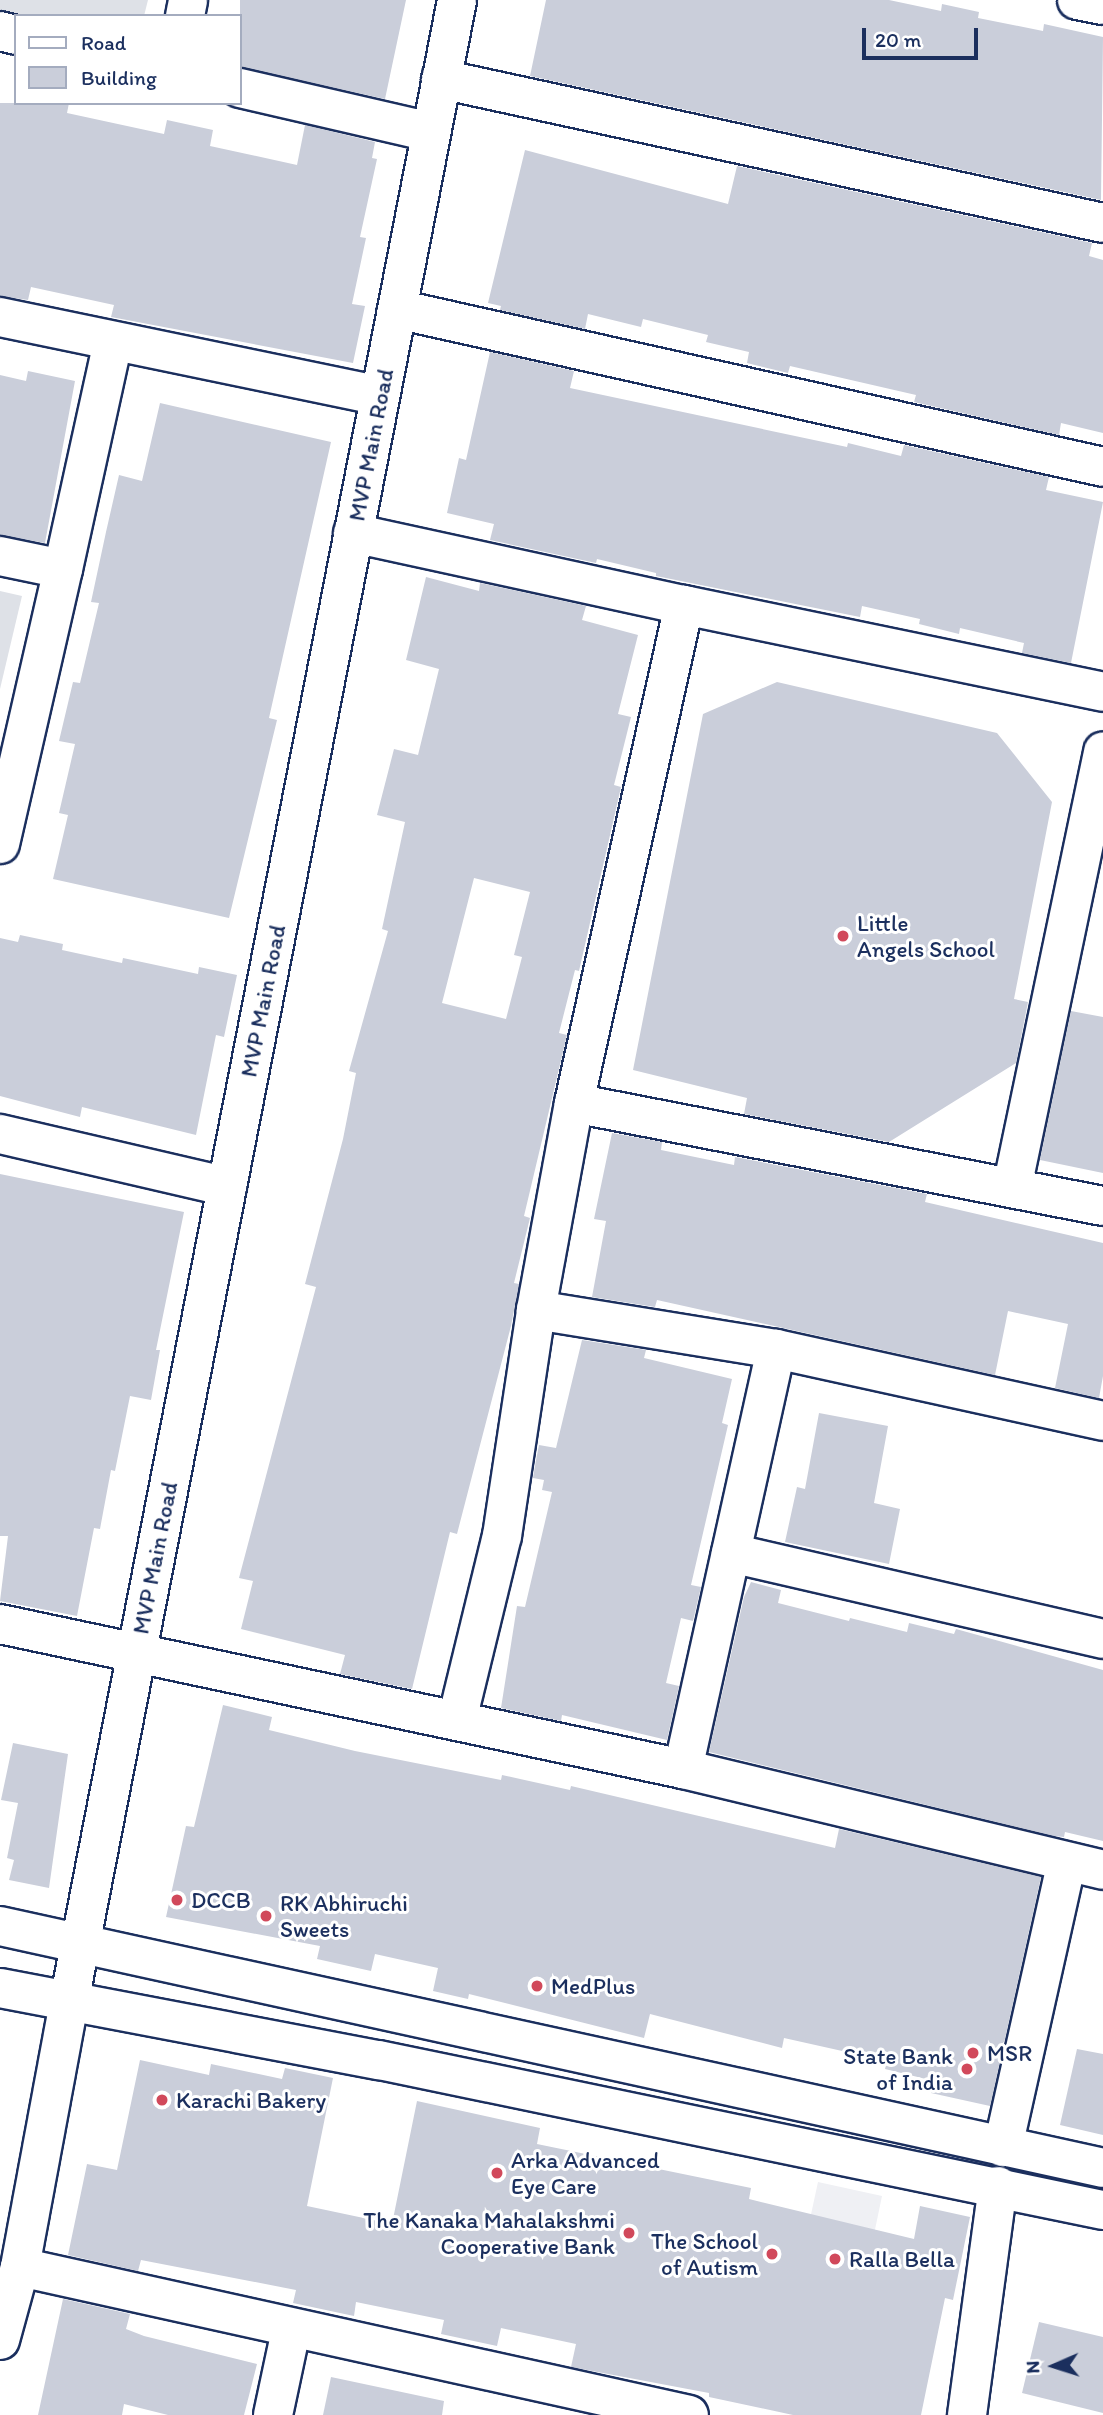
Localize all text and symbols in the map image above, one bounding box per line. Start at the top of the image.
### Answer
legend [14,14,242,105]
scale bar [865,14,981,58]
text: 20 m [875,27,921,52]
text: Road [81,30,126,55]
text: Building [81,65,157,90]
street label: MVP Main Road [343,367,399,523]
place label: Little Angels School [857,909,995,963]
street label: MVP Main Road [235,923,291,1079]
marker: Little Angels School [835,928,851,944]
street label: MVP Main Road [127,1480,183,1636]
place label: DCCB [191,1886,251,1914]
place label: RK Abhiruchi Sweets [280,1889,408,1943]
marker: DCCB [169,1892,185,1908]
marker: RK Abhiruchi Sweets [258,1908,274,1924]
place label: MedPlus [551,1972,635,2000]
marker: MedPlus [529,1978,545,1994]
place label: MSR [987,2039,1032,2067]
place label: State Bank of India [843,2042,953,2096]
marker: MSR [965,2045,981,2061]
marker: State Bank of India [959,2061,975,2077]
place label: Karachi Bakery [176,2086,326,2114]
marker: Karachi Bakery [154,2092,170,2108]
place label: Arka Advanced Eye Care [511,2146,661,2200]
marker: Arka Advanced Eye Care [489,2165,505,2181]
place label: The Kanaka Mahalakshmi Cooperative Bank [362,2206,615,2260]
marker: The Kanaka Mahalakshmi Cooperative Bank [621,2225,637,2241]
place label: The School of Autism [651,2227,758,2281]
place label: Ralla Bella [849,2245,955,2273]
marker: The School of Autism [764,2246,780,2262]
marker: Ralla Bella [827,2251,843,2267]
north arrow [1019,2331,1089,2401]
text: N [1021,2360,1044,2374]

